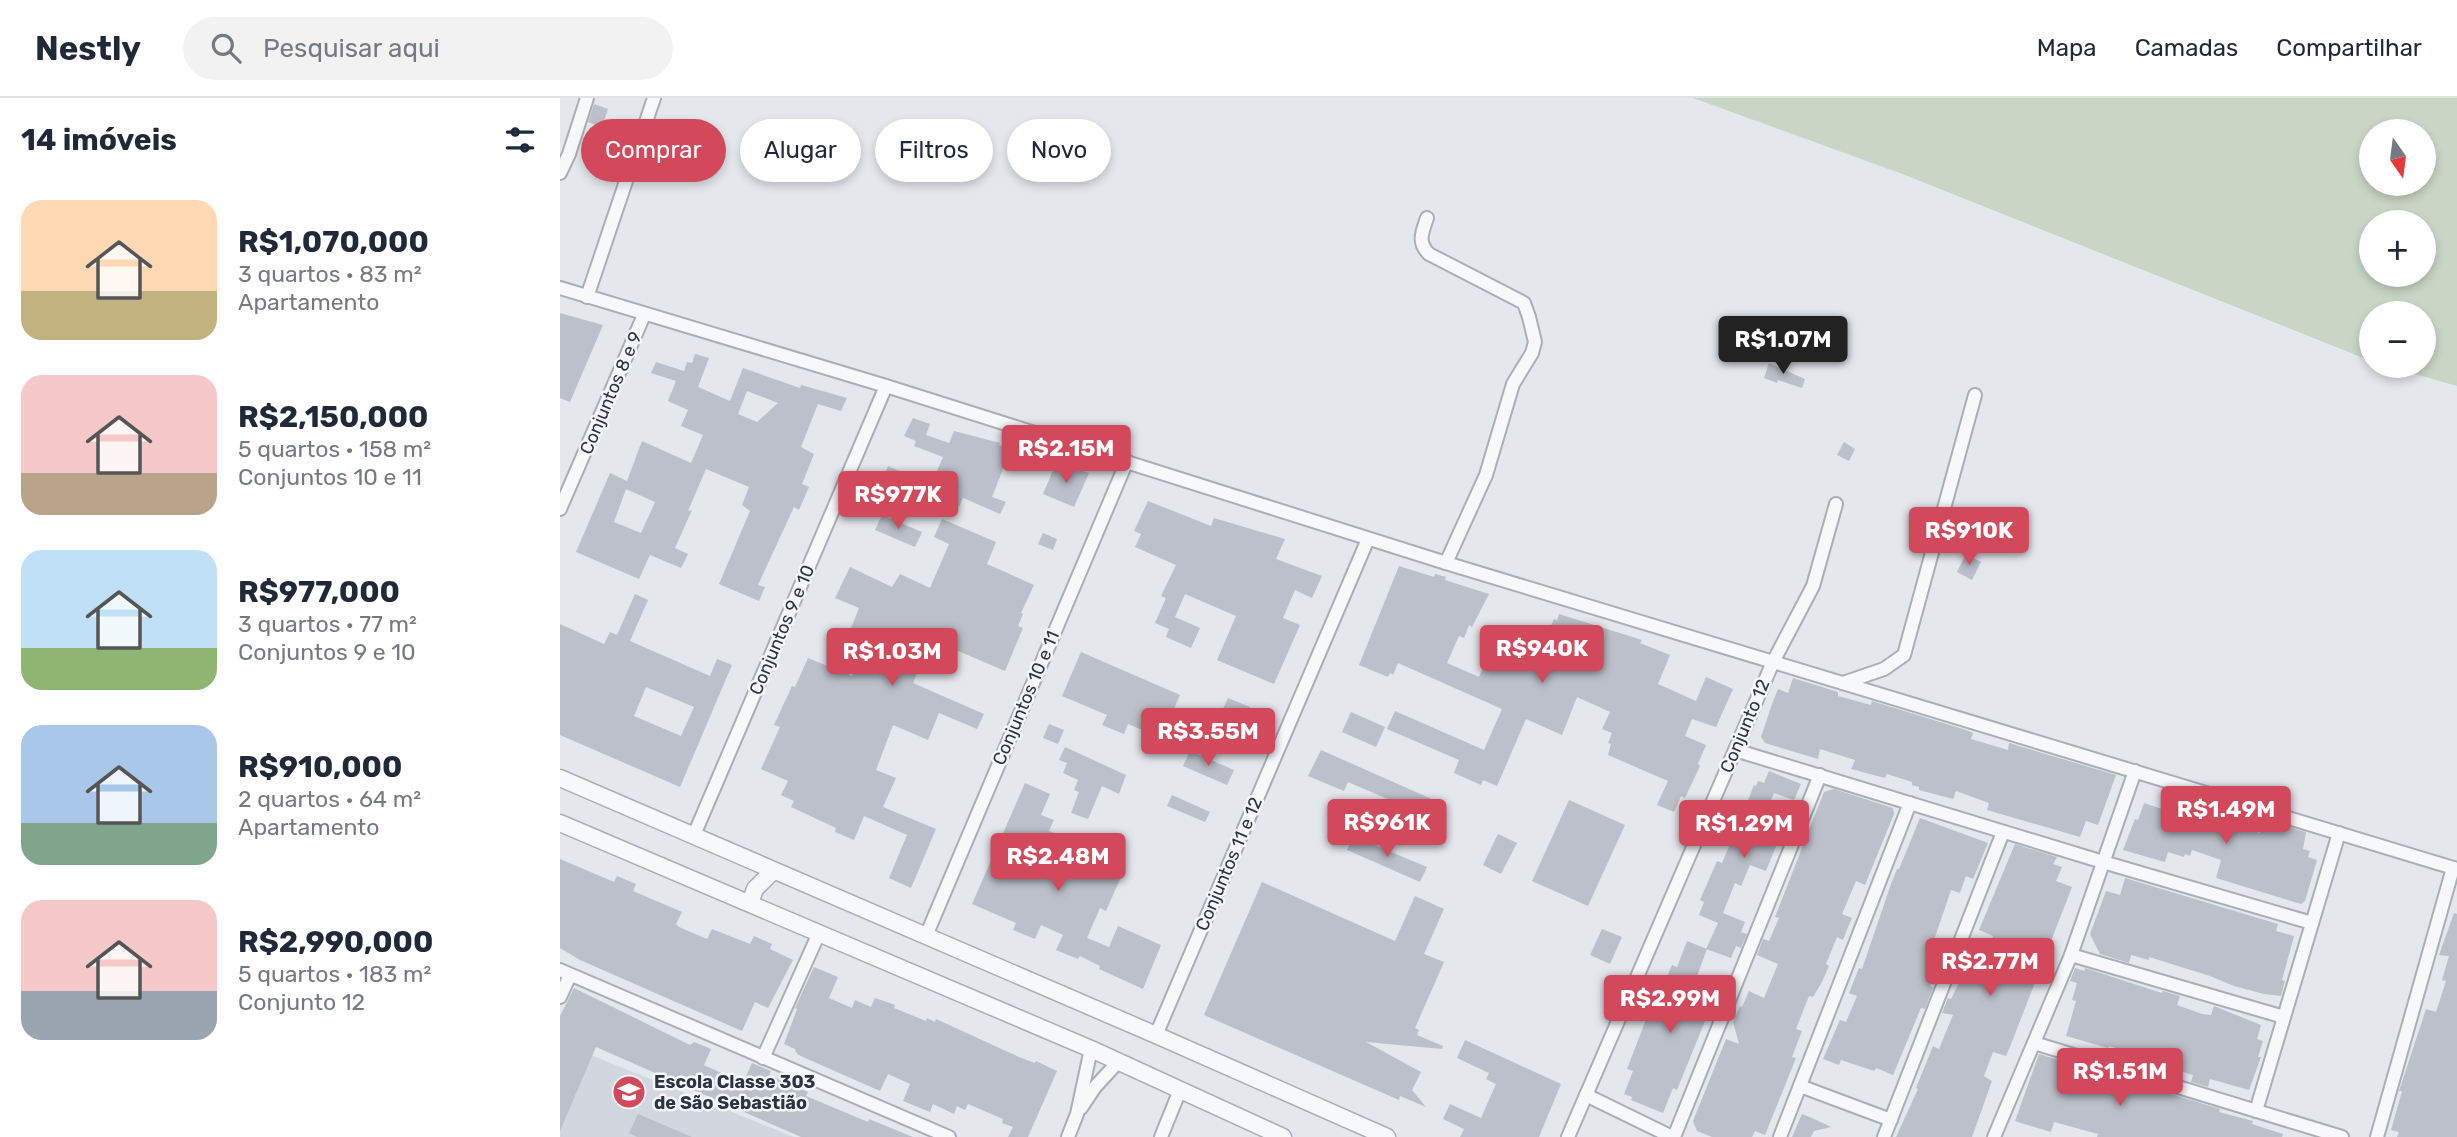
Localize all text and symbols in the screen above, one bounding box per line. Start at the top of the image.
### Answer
search box [183,17,673,80]
text: Nestly [35,29,141,68]
icon: search [207,29,245,67]
text: Pesquisar aqui [263,33,440,64]
text: Mapa [2037,34,2097,62]
text: Camadas [2135,34,2238,62]
text: Compartilhar [2276,34,2422,62]
chip: Comprar [581,119,726,182]
chip: Alugar [740,119,861,182]
chip: Filtros [875,119,993,182]
chip: Novo [1007,119,1111,182]
north arrow [2359,119,2436,196]
map controls [2359,119,2436,378]
icon: filters [501,121,539,159]
text: 14 imóveis [21,122,177,158]
button: + [2359,210,2436,287]
text: R$1,070,000 [238,224,429,260]
icon: home [77,228,161,312]
text: 3 quartos · 83 m² [238,260,422,288]
text: Apartamento [238,288,380,316]
button: − [2359,301,2436,378]
pin: R$1.07M [1718,316,1848,376]
text: R$1.07M [1735,325,1831,353]
street label: Conjuntos 8 e 9 [575,328,647,458]
text: R$2,150,000 [238,399,428,435]
icon: home [77,403,161,487]
pin: R$2.15M [1001,426,1131,485]
text: R$2.15M [1018,434,1114,462]
text: 5 quartos · 158 m² [238,435,431,463]
text: Conjuntos 10 e 11 [238,463,422,491]
pin: R$977K [841,472,955,531]
text: R$977K [854,480,942,508]
pin: R$910K [1912,508,2026,567]
text: R$910K [1925,516,2013,544]
street label: Conjuntos 9 e 10 [745,562,819,698]
text: R$977,000 [238,574,400,610]
icon: home [77,578,161,662]
text: 3 quartos · 77 m² [238,610,417,638]
pin: R$940K [1485,626,1599,685]
pin: R$1.03M [827,628,957,688]
street label: Conjuntos 10 e 11 [988,628,1064,768]
text: R$940K [1496,634,1588,662]
text: R$1.03M [843,637,941,665]
text: Conjuntos 9 e 10 [238,638,416,666]
street label: Conjunto 12 [1715,676,1775,776]
pin: R$3.55M [1143,708,1273,768]
text: R$3.55M [1157,717,1259,745]
text: R$910,000 [238,749,402,785]
icon: home [77,753,161,837]
text: 2 quartos · 64 m² [238,785,421,813]
pin: R$1.49M [2161,786,2291,846]
street label: Conjuntos 11 e 12 [1191,794,1267,934]
text: R$1.49M [2177,795,2275,823]
pin: R$961K [1330,800,1444,859]
pin: R$1.29M [1679,800,1809,860]
text: R$961K [1343,808,1431,836]
text: R$1.29M [1695,809,1793,837]
text: Apartamento [238,813,380,841]
pin: R$2.48M [993,834,1123,893]
text: R$2.48M [1007,842,1109,870]
text: R$2,990,000 [238,924,433,960]
icon: home [77,928,161,1012]
pin: R$2.77M [1925,939,2055,998]
text: R$2.77M [1941,947,2039,975]
text: 5 quartos · 183 m² [238,960,431,988]
pin: R$2.99M [1605,976,1735,1035]
text: R$2.99M [1620,984,1720,1012]
text: Conjunto 12 [238,988,365,1016]
pin: R$1.51M [2055,1048,2185,1108]
text: R$1.51M [2073,1057,2167,1085]
place label: Escola Classe 303 de São Sebastião [654,1071,816,1114]
school or university icon: Escola Classe 303 de São Sebastião [610,1073,648,1111]

